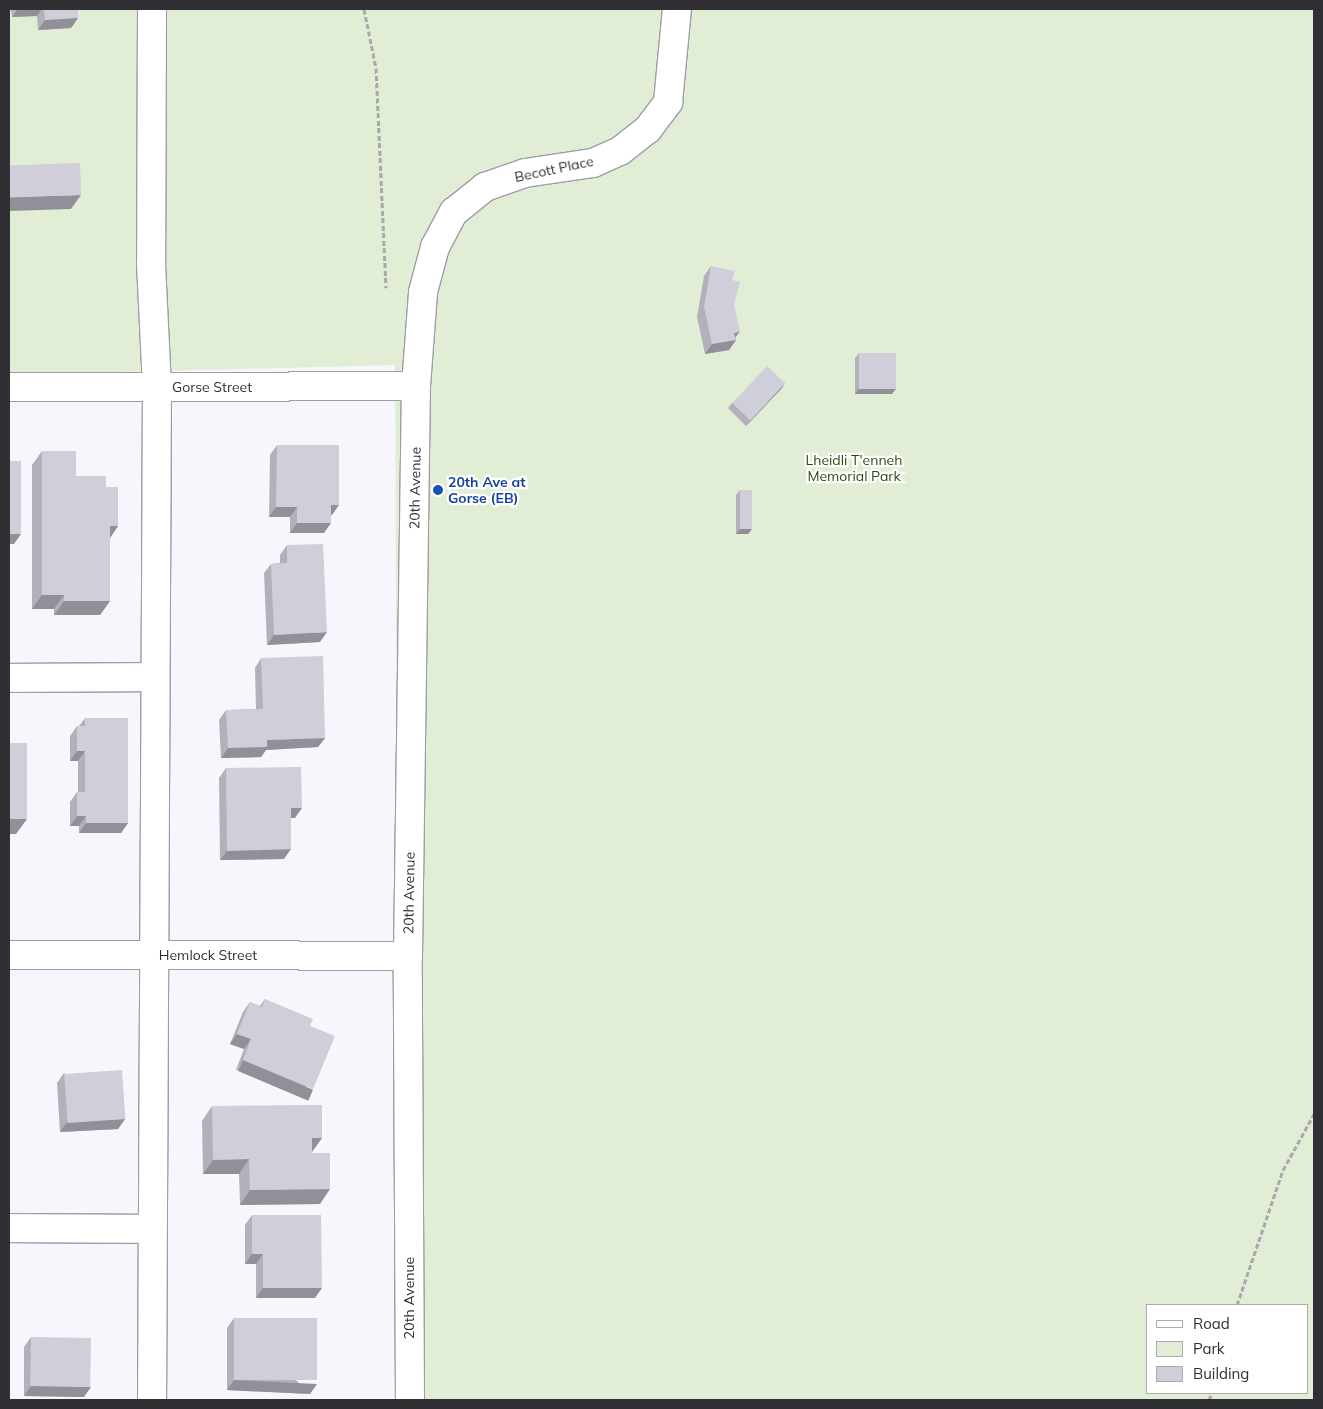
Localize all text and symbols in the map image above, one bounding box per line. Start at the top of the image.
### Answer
street label: Becott Place [513,152,595,186]
street label: Gorse Street [172,379,252,395]
street label: 20th Avenue [406,447,424,529]
park label: Lheidli T'enneh Memorial Park [806,452,902,484]
place label: 20th Ave at Gorse (EB) [448,474,525,507]
marker: 20th Ave at Gorse (EB) [432,484,444,496]
street label: 20th Avenue [400,852,418,934]
street label: Hemlock Street [159,947,257,963]
street label: 20th Avenue [401,1257,417,1339]
legend [1146,1304,1308,1394]
text: Road [1193,1314,1230,1333]
text: Park [1193,1339,1225,1358]
text: Building [1193,1364,1249,1383]

